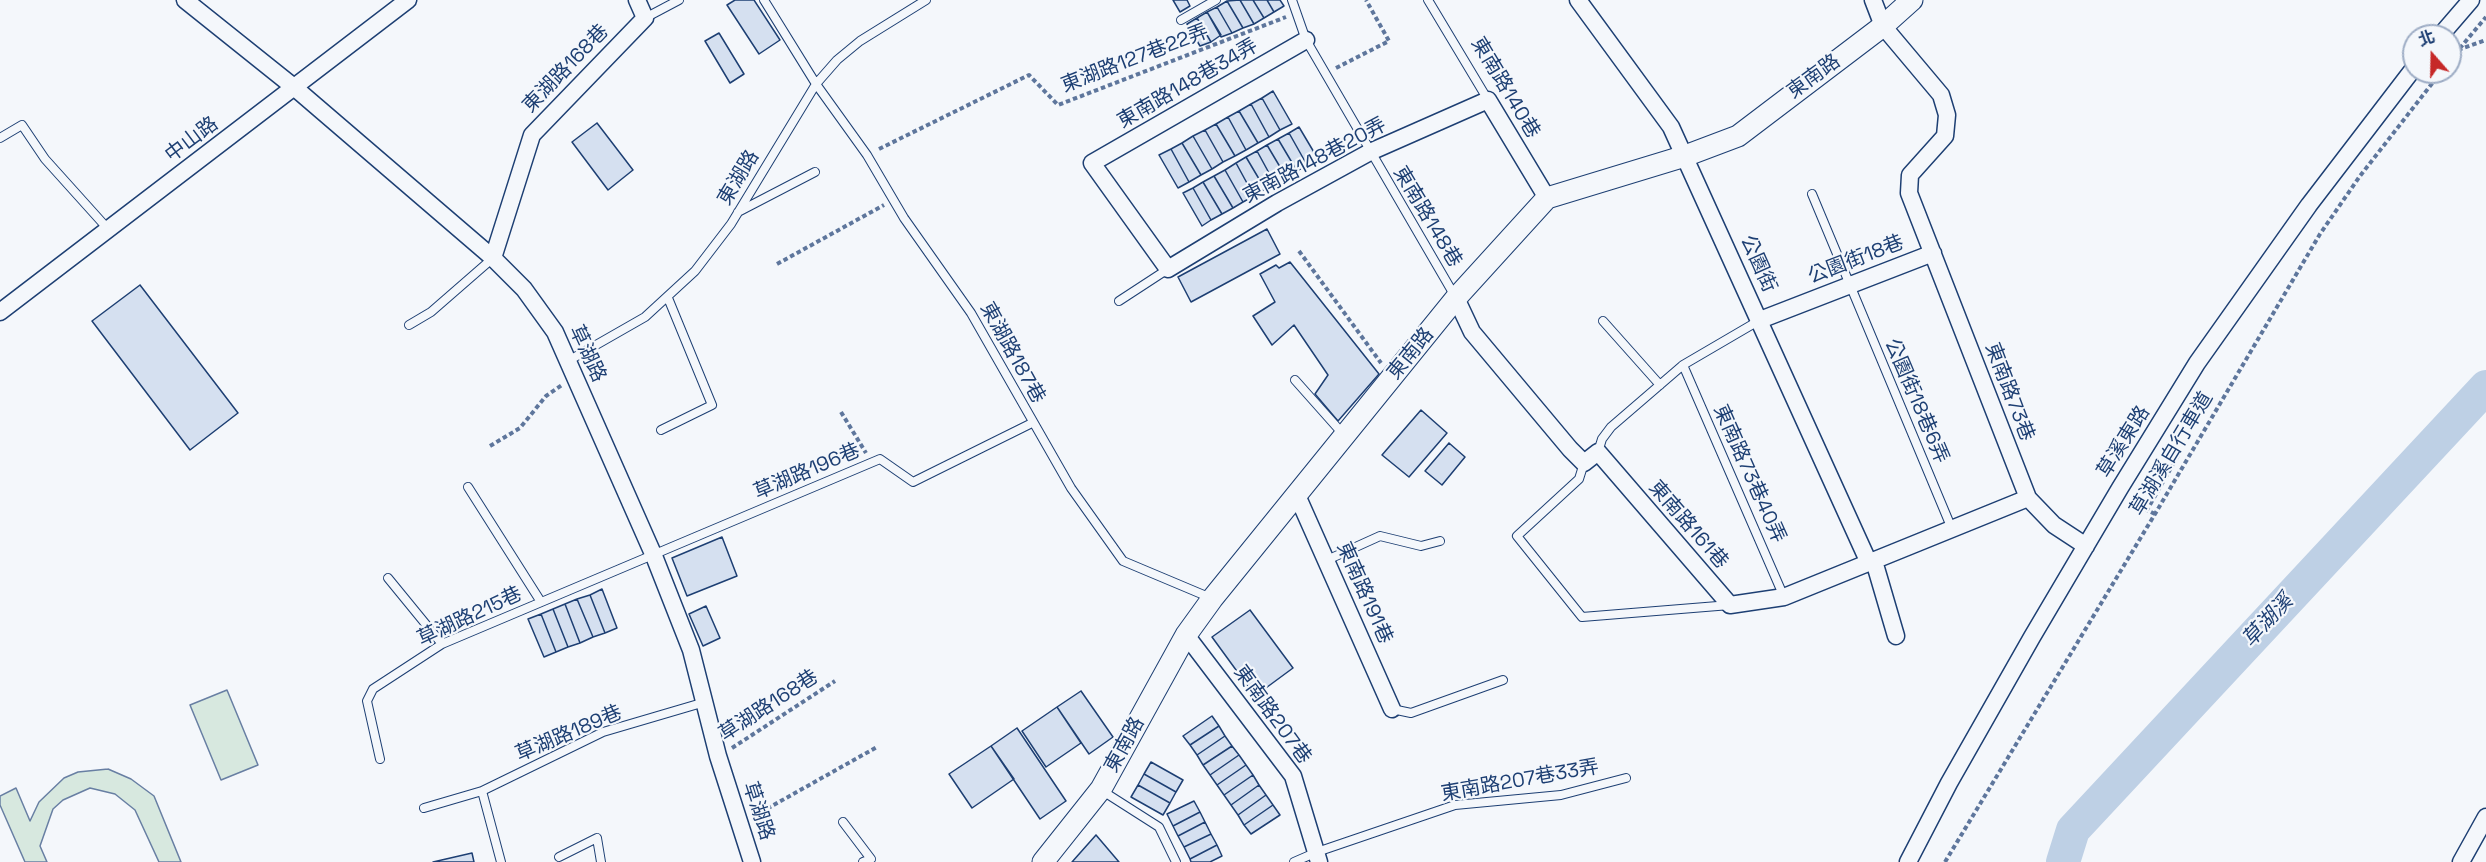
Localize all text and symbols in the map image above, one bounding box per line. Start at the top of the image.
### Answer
street label: 東湖路168巷 [518,20,614,118]
street label: 東湖路127巷22弄 [1058,20,1212,98]
north arrow [2402,24,2462,84]
text: 北 [2415,26,2437,51]
street label: 東南路140巷 [1465,33,1545,143]
street label: 東南路148巷34弄 [1114,34,1262,134]
street label: 東南路 [1783,50,1845,104]
street label: 中山路 [161,112,223,168]
street label: 東南路148巷20弄 [1240,113,1390,209]
street label: 東湖路 [713,146,765,210]
street label: 東南路148巷 [1388,162,1466,272]
street label: 公園街18巷 [1805,231,1907,289]
street label: 公園街 [1735,232,1781,296]
street label: 東湖路187巷 [974,298,1050,408]
street label: 草湖路 [563,322,611,386]
street label: 東南路 [1383,323,1439,385]
street label: 公園街18巷6弄 [1879,335,1953,467]
street label: 東南路73巷 [1979,339,2039,445]
street label: 草湖溪自行車道 [2126,388,2218,520]
street label: 東南路73巷40弄 [1708,401,1790,547]
street label: 草溪東路 [2093,402,2155,482]
street label: 草湖路196巷 [750,439,864,505]
street label: 東南路161巷 [1643,476,1733,574]
street label: 東南路191巷 [1331,538,1397,648]
street label: 草湖路215巷 [414,582,526,652]
water label: 草湖溪 [2237,589,2299,653]
street label: 東南路207巷 [1228,661,1316,769]
street label: 草湖路168巷 [715,665,823,747]
street label: 草湖路189巷 [512,701,626,767]
street label: 東南路 [1100,713,1150,777]
street label: 東南路207巷33弄 [1439,755,1601,807]
street label: 草湖路 [737,779,779,843]

